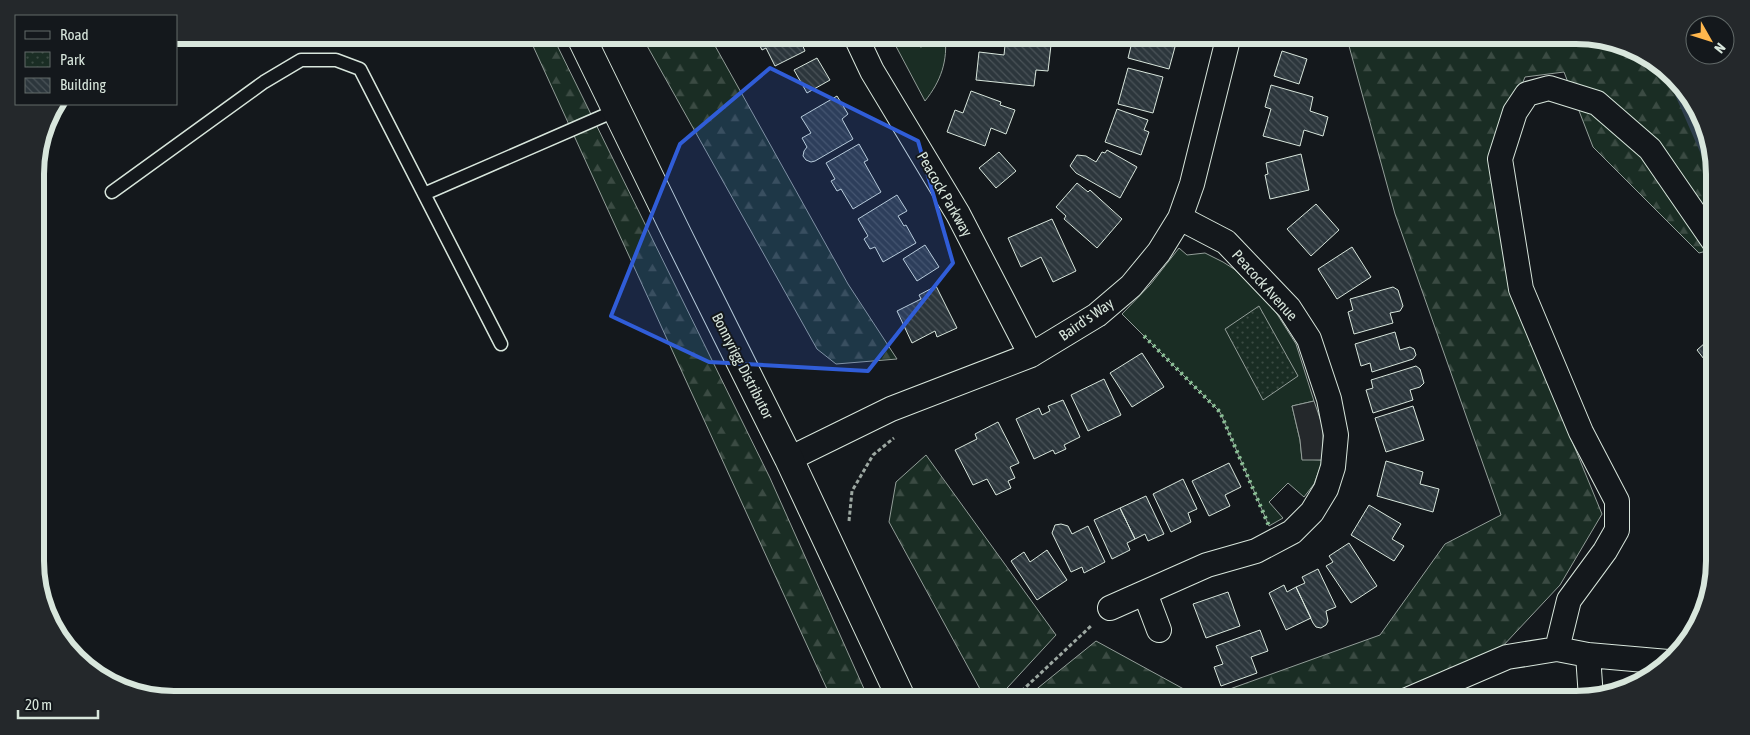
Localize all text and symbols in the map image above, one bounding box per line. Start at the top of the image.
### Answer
legend [15,15,178,105]
north arrow [1685,15,1735,65]
text: Road [60,26,89,43]
text: N [1711,40,1729,56]
text: Park [60,51,85,68]
text: Building [60,76,106,93]
street label: Peacock Parkway [914,149,976,239]
street label: Peacock Avenue [1229,246,1301,324]
street label: Baird's Way [1056,294,1116,344]
street label: Bonnyrigg Distributor [709,310,777,422]
scale bar [18,688,98,720]
text: 20 m [25,696,52,713]

